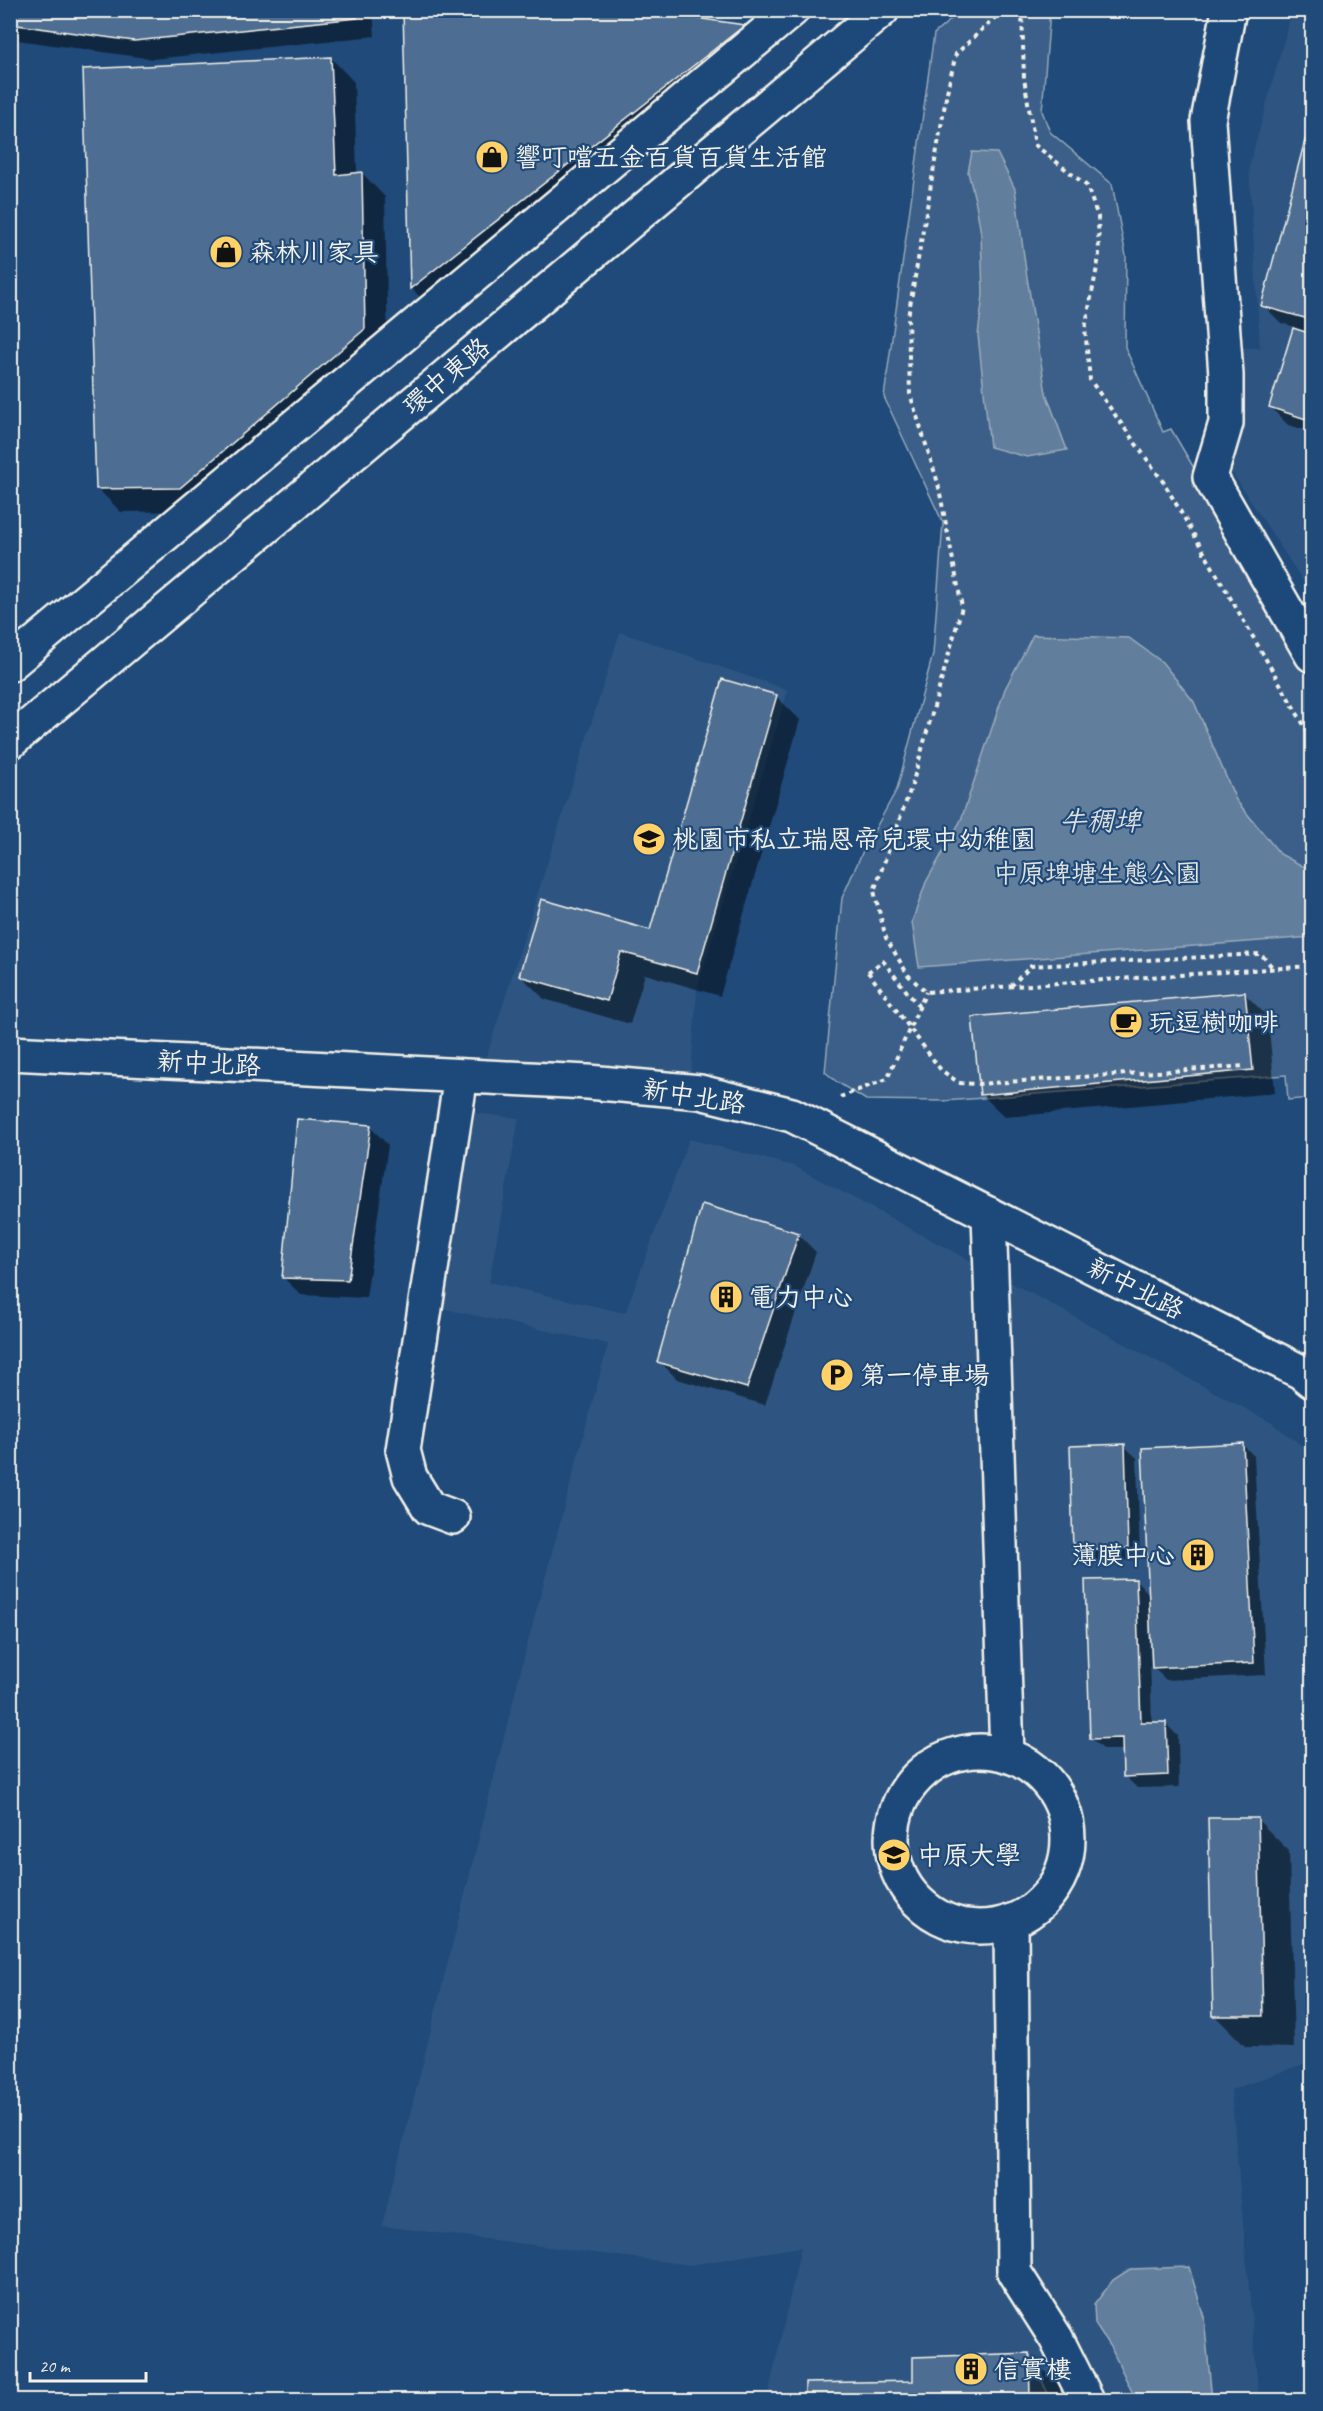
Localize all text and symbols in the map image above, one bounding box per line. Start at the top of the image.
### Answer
shop icon: 響叮噹五金百貨百貨生活館 [474,139,510,175]
place label: 響叮噹五金百貨百貨生活館 [515,141,827,174]
shop icon: 森林川家具 [208,234,244,270]
place label: 森林川家具 [249,236,379,269]
street label: 環中東路 [396,330,497,422]
water label: 牛稠埤 [1060,804,1142,838]
school or university icon: 桃園市私立瑞恩帝兒環中幼稚園 [631,821,667,857]
place label: 桃園市私立瑞恩帝兒環中幼稚園 [672,823,1036,856]
park label: 中原埤塘生態公園 [993,857,1201,890]
cafe icon: 玩逗樹咖啡 [1108,1004,1144,1040]
place label: 玩逗樹咖啡 [1149,1006,1279,1039]
street label: 新中北路 [156,1044,262,1083]
street label: 新中北路 [640,1072,748,1121]
street label: 新中北路 [1082,1250,1190,1327]
building icon: 電力中心 [708,1279,744,1315]
place label: 電力中心 [749,1281,853,1314]
parking icon: 第一停車場 [819,1357,855,1393]
place label: 第一停車場 [860,1359,990,1392]
building icon: 薄膜中心 [1180,1537,1216,1573]
place label: 薄膜中心 [1071,1539,1175,1572]
school or university icon: 中原大學 [876,1837,912,1873]
place label: 中原大學 [917,1839,1021,1872]
scale bar [30,2345,146,2383]
building icon: 信實樓 [953,2351,989,2387]
place label: 信實樓 [994,2353,1072,2386]
text: 20 m [39,2355,72,2377]

